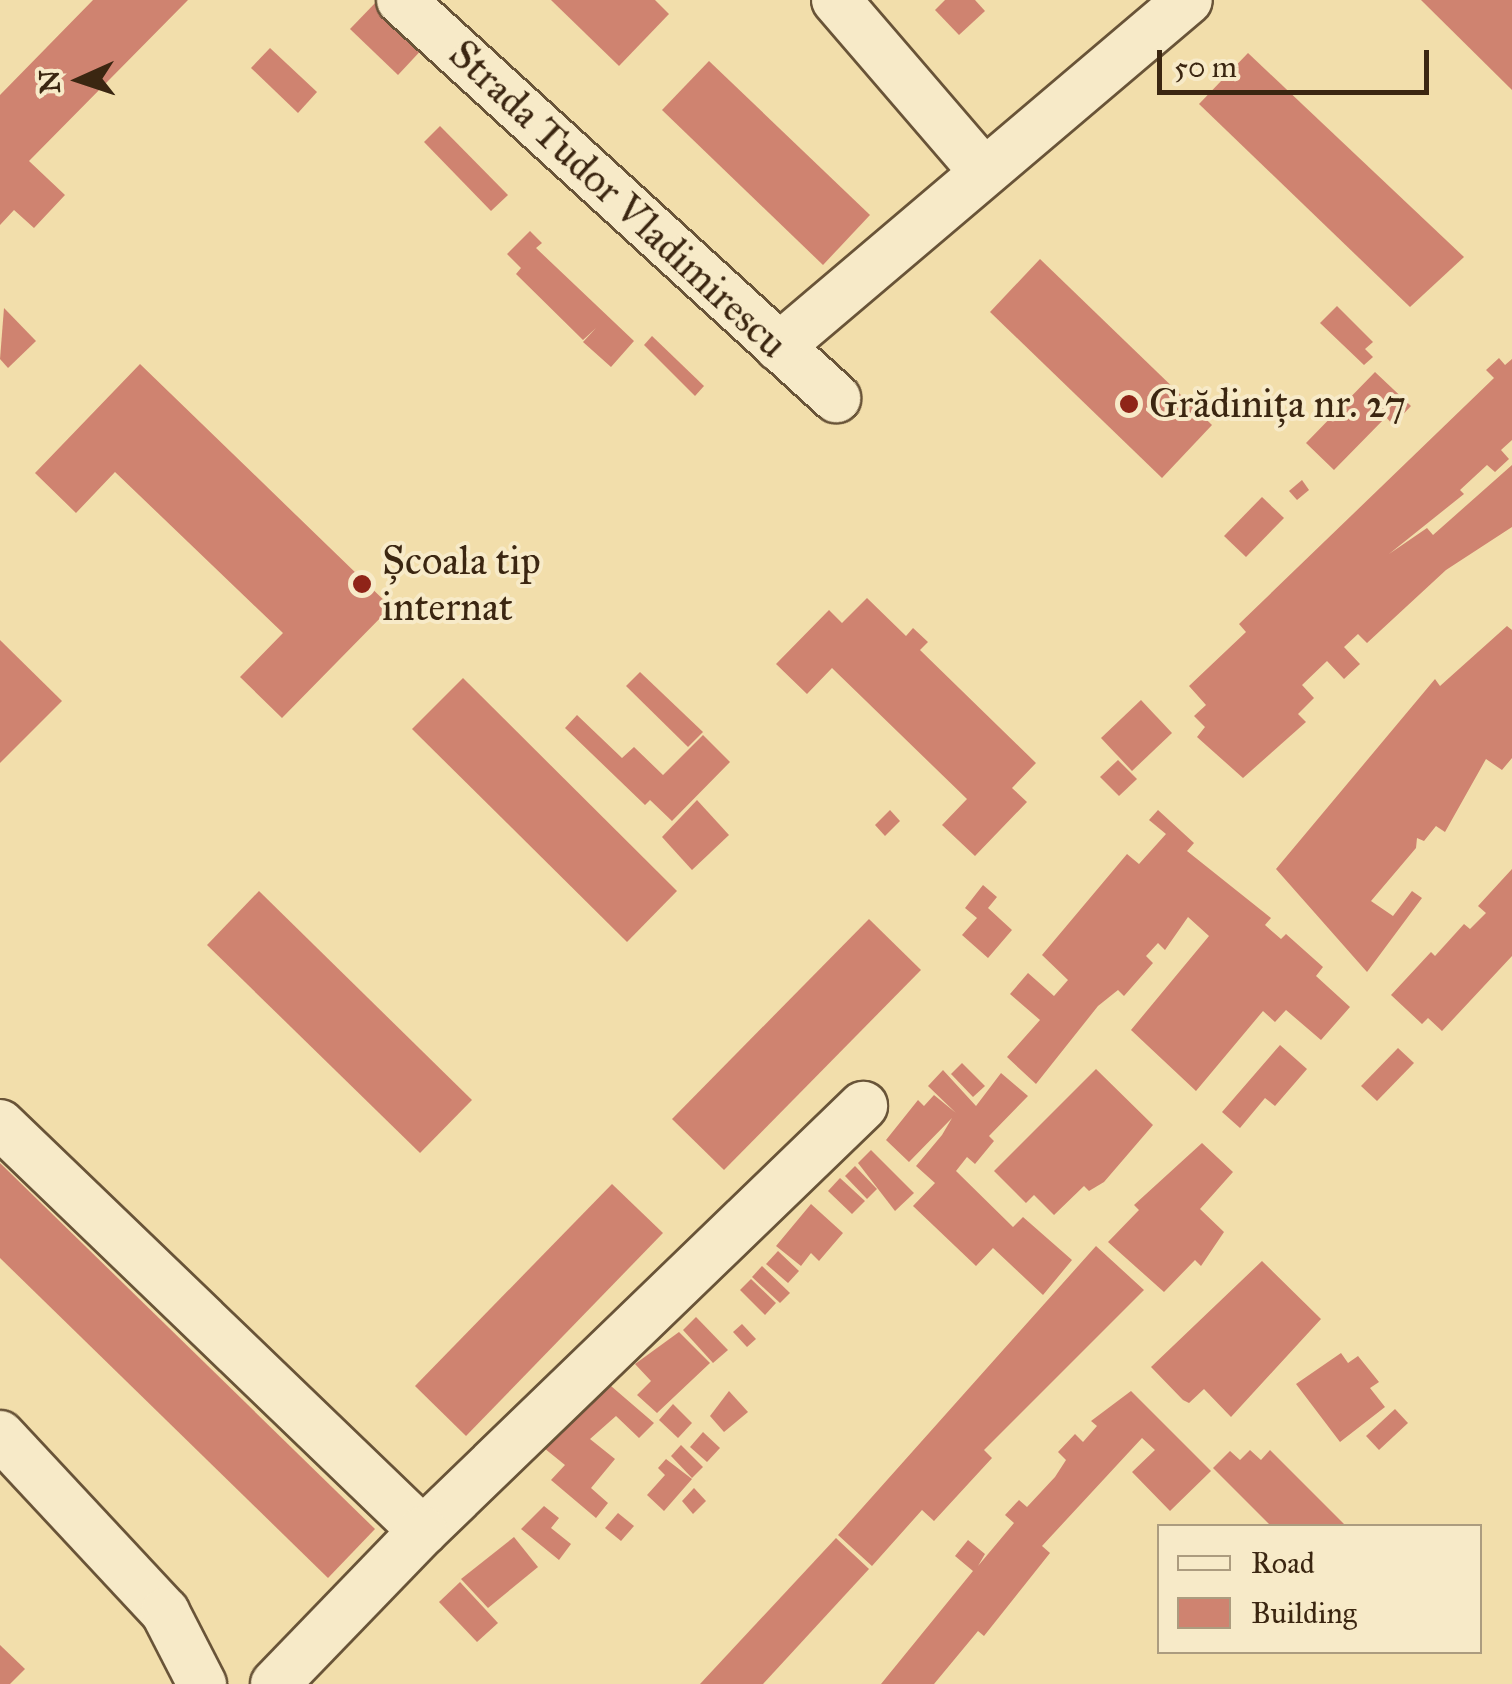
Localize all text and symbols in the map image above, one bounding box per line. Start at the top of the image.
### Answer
north arrow [30,30,130,130]
street label: Strada Tudor Vladimirescu [439,30,797,368]
scale bar [1162,30,1434,92]
text: 50 m [1174,49,1237,85]
text: N [31,69,68,94]
place label: Grădinița nr. 27 [1149,380,1406,428]
marker: Grădinița nr. 27 [1118,393,1140,415]
place label: Școala tip internat [382,537,541,631]
marker: Școala tip internat [351,573,373,595]
legend [1157,1524,1482,1654]
text: Road [1251,1545,1315,1581]
text: Building [1251,1595,1357,1631]

